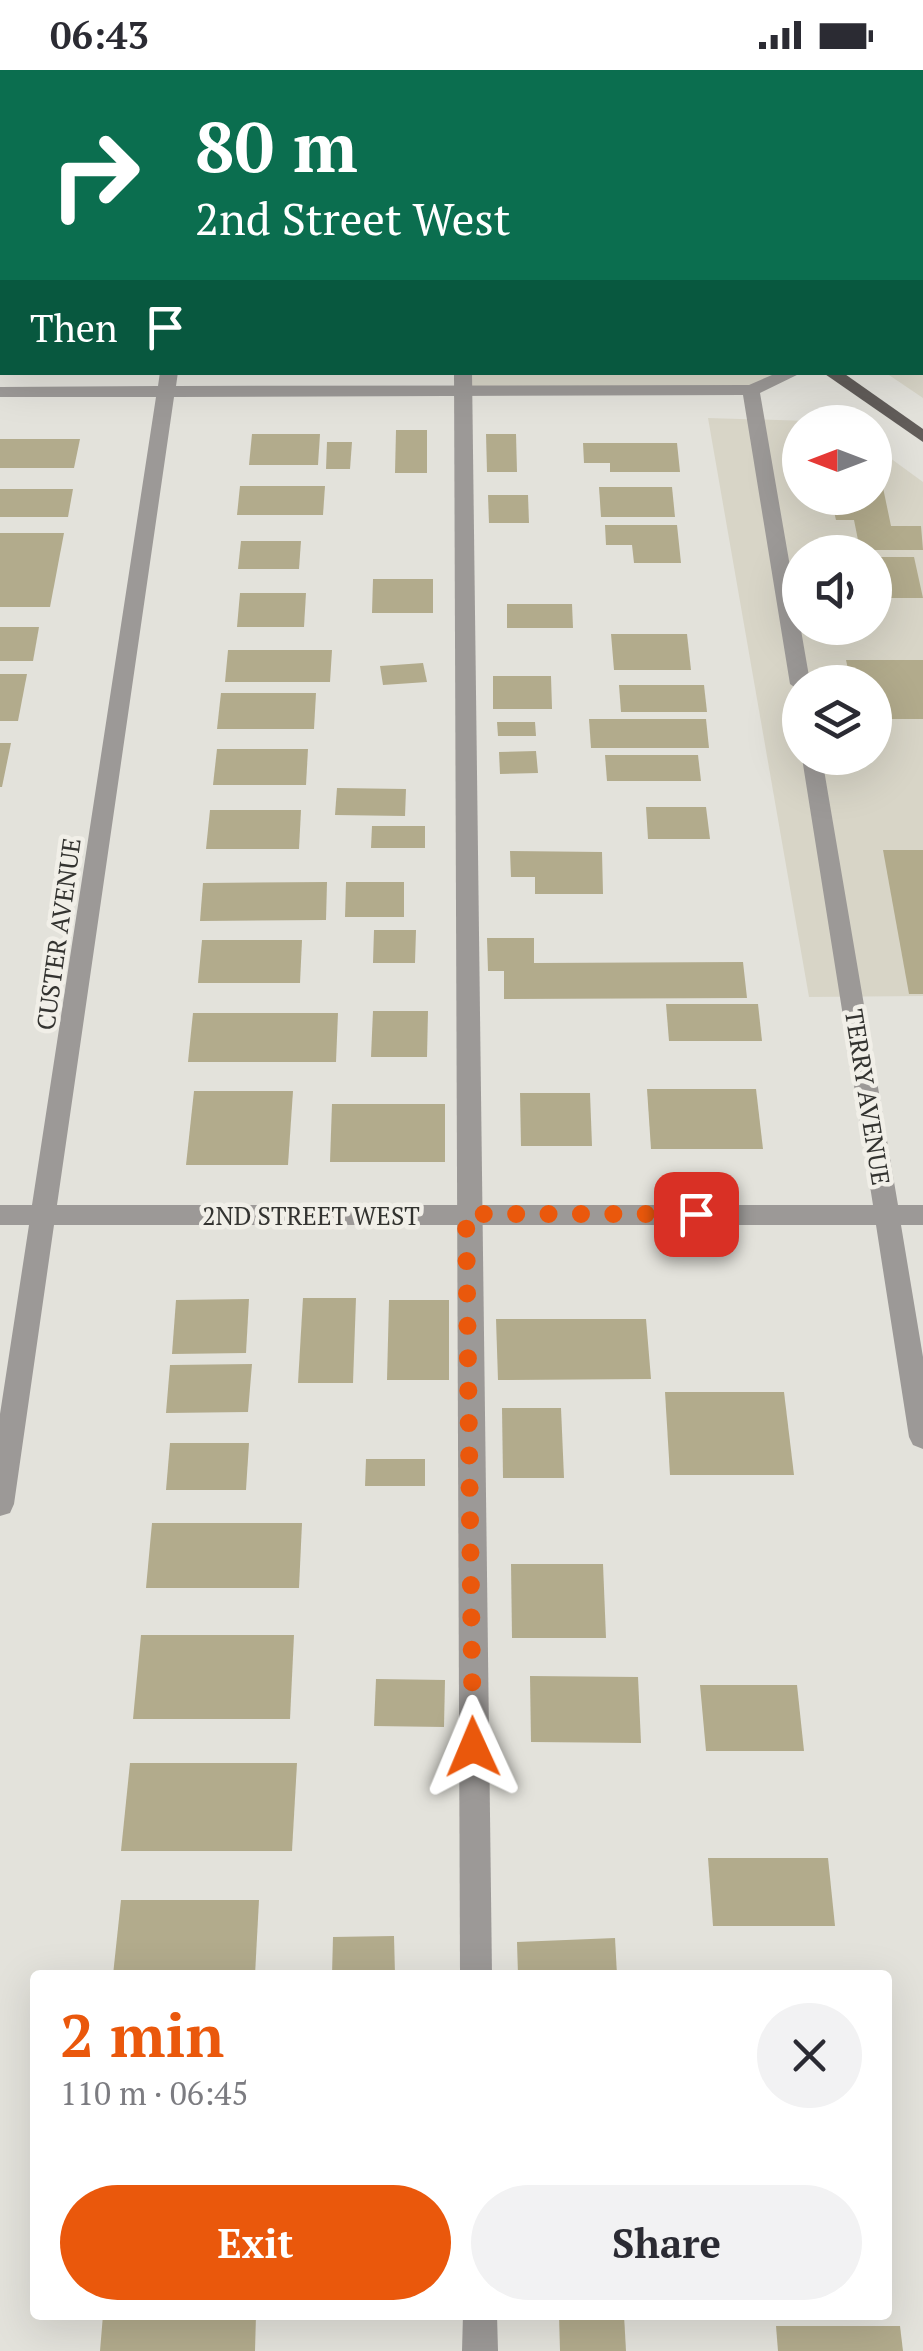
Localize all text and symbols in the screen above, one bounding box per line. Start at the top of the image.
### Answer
text: 06:43 [50,10,149,60]
text: 80 m [195,99,358,192]
icon: right [30,110,160,240]
text: 2nd Street West [195,188,511,248]
icon: arrive [138,300,193,355]
text: Then [30,303,118,353]
north arrow [782,405,892,515]
map controls [782,405,892,775]
button: sound [782,535,892,645]
button: layers [782,665,892,775]
street label: CUSTER AVENUE [28,836,88,1032]
street label: TERRY AVENUE [838,1007,898,1187]
pin [654,1172,739,1257]
icon: arrive [669,1187,724,1242]
street label: 2ND STREET WEST [202,1199,420,1232]
position arrow [421,1695,525,1799]
text: 2 min [60,1995,224,2074]
button: close [757,2003,862,2108]
text: 110 m · 06:45 [60,2072,248,2114]
button: Exit [60,2185,451,2300]
button: Share [471,2185,862,2300]

